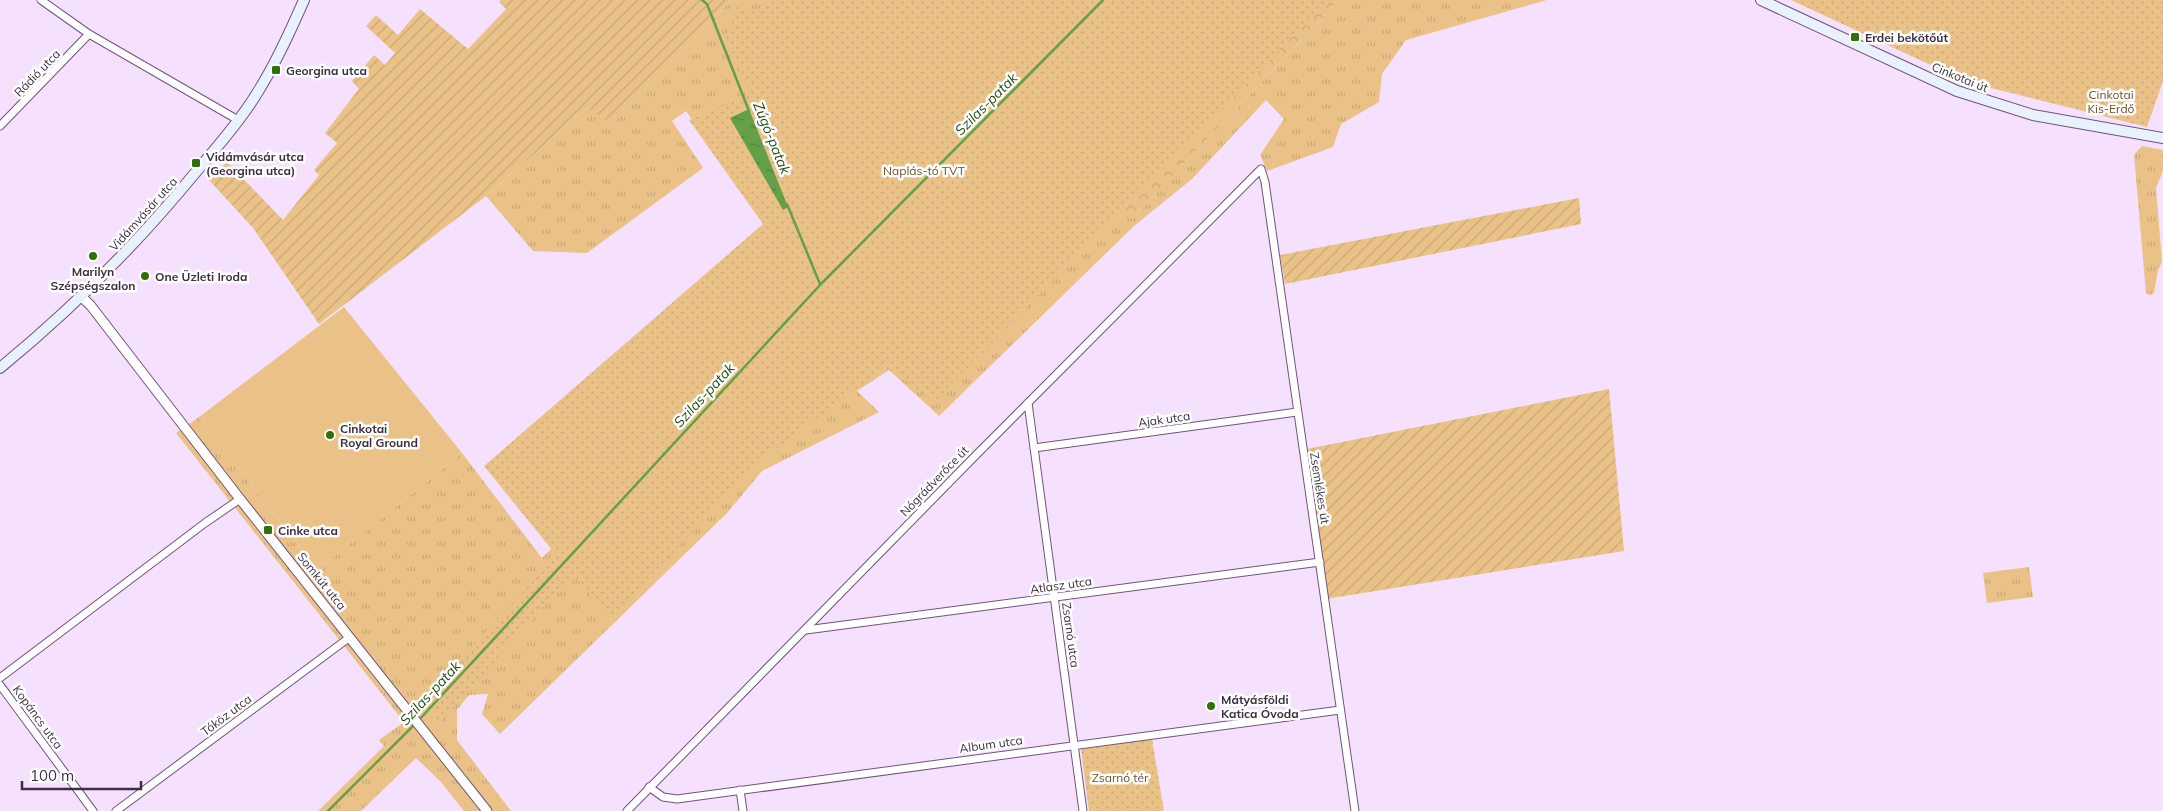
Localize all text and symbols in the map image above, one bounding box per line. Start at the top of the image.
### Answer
place label: Erdei bekötőút [1865,30,1949,45]
marker: Erdei bekötőút [1849,31,1861,43]
street label: Rádió utca [11,46,63,100]
street label: Cinkotai út [1930,59,1990,95]
place label: Georgina utca [286,63,367,78]
marker: Georgina utca [270,64,282,76]
water label: Szilas-patak [951,68,1022,139]
park label: Cinkotai Kis-Erdő [2088,87,2135,116]
water label: Zúgó-patak [749,99,795,177]
place label: Vidámvásár utca (Georgina utca) [205,149,304,178]
marker: Vidámvásár utca (Georgina utca) [190,157,202,169]
park label: Naplás-tó TVT [883,163,966,178]
street label: Vidámvásár utca [106,174,180,254]
marker: Marilyn Szépségszalon [87,250,99,262]
place label: Marilyn Szépségszalon [50,264,136,293]
place label: One Üzleti Iroda [155,269,247,284]
marker: One Üzleti Iroda [139,270,151,282]
water label: Szilas-patak [670,359,739,431]
street label: Ajak utca [1137,408,1191,430]
place label: Cinkotai Royal Ground [340,421,418,450]
marker: Cinkotai Royal Ground [324,429,336,441]
street label: Nógrádverőce út [897,443,971,519]
street label: Zsemlékes út [1307,451,1333,525]
place label: Cinke utca [278,523,338,538]
marker: Cinke utca [262,524,274,536]
street label: Somkút utca [294,549,350,613]
street label: Atlasz utca [1029,573,1093,597]
street label: Zsarnó utca [1059,601,1083,669]
water label: Szilas-patak [396,657,465,729]
street label: Kopáncs utca [10,682,66,752]
street label: Tóköz utca [198,691,254,739]
place label: Mátyásföldi Katica Óvoda [1221,692,1299,721]
marker: Mátyásföldi Katica Óvoda [1205,700,1217,712]
street label: Album utca [958,732,1024,756]
scale bar [22,758,141,790]
text: 100 m [30,766,74,785]
park label: Zsarnó tér [1092,770,1149,785]

